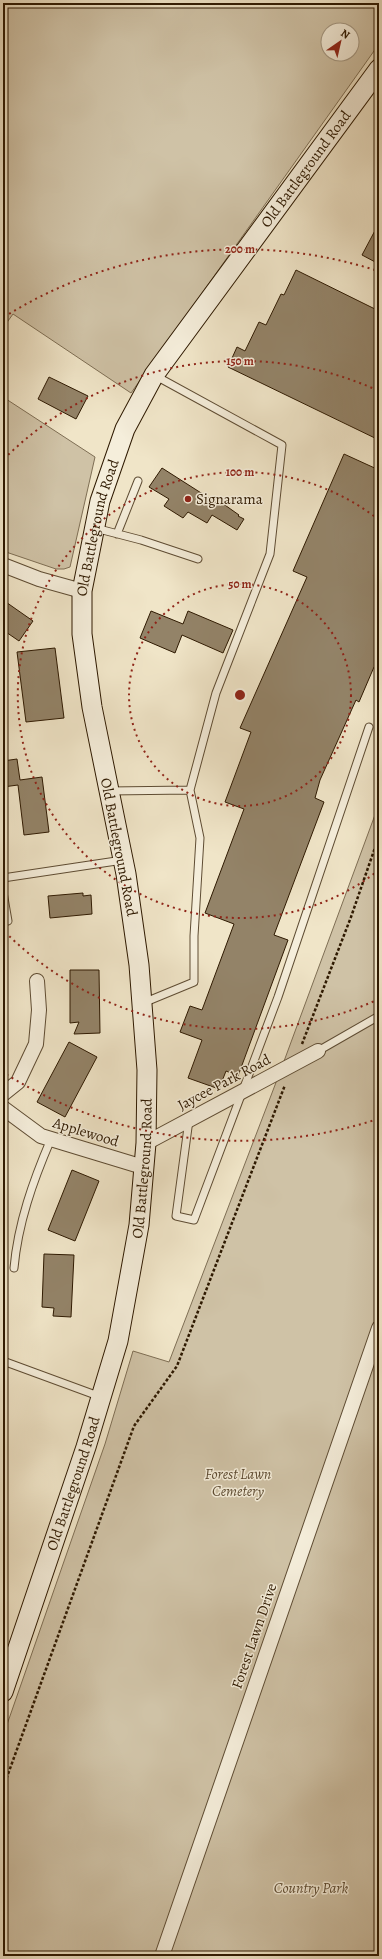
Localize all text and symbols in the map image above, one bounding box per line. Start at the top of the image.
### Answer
north arrow [320,22,360,62]
text: N [338,26,353,43]
street label: Old Battleground Road [256,106,356,231]
text: 200 m [225,241,255,257]
text: 150 m [226,353,254,369]
street label: Old Battleground Road [71,456,124,598]
text: 100 m [226,464,254,480]
place label: Signarama [196,489,263,509]
marker: Signarama [183,494,193,504]
text: 50 m [228,576,252,592]
centre of rings [233,688,247,702]
street label: Old Battleground Road [96,776,142,919]
street label: Jaycee Park Road [174,1049,275,1115]
street label: Old Battleground Road [127,1097,157,1240]
street label: Applewood [50,1112,122,1152]
street label: Old Battleground Road [42,1413,105,1553]
park label: Forest Lawn Cemetery [205,1464,271,1501]
street label: Forest Lawn Drive [227,1580,282,1691]
park label: Country Park [274,1878,349,1898]

